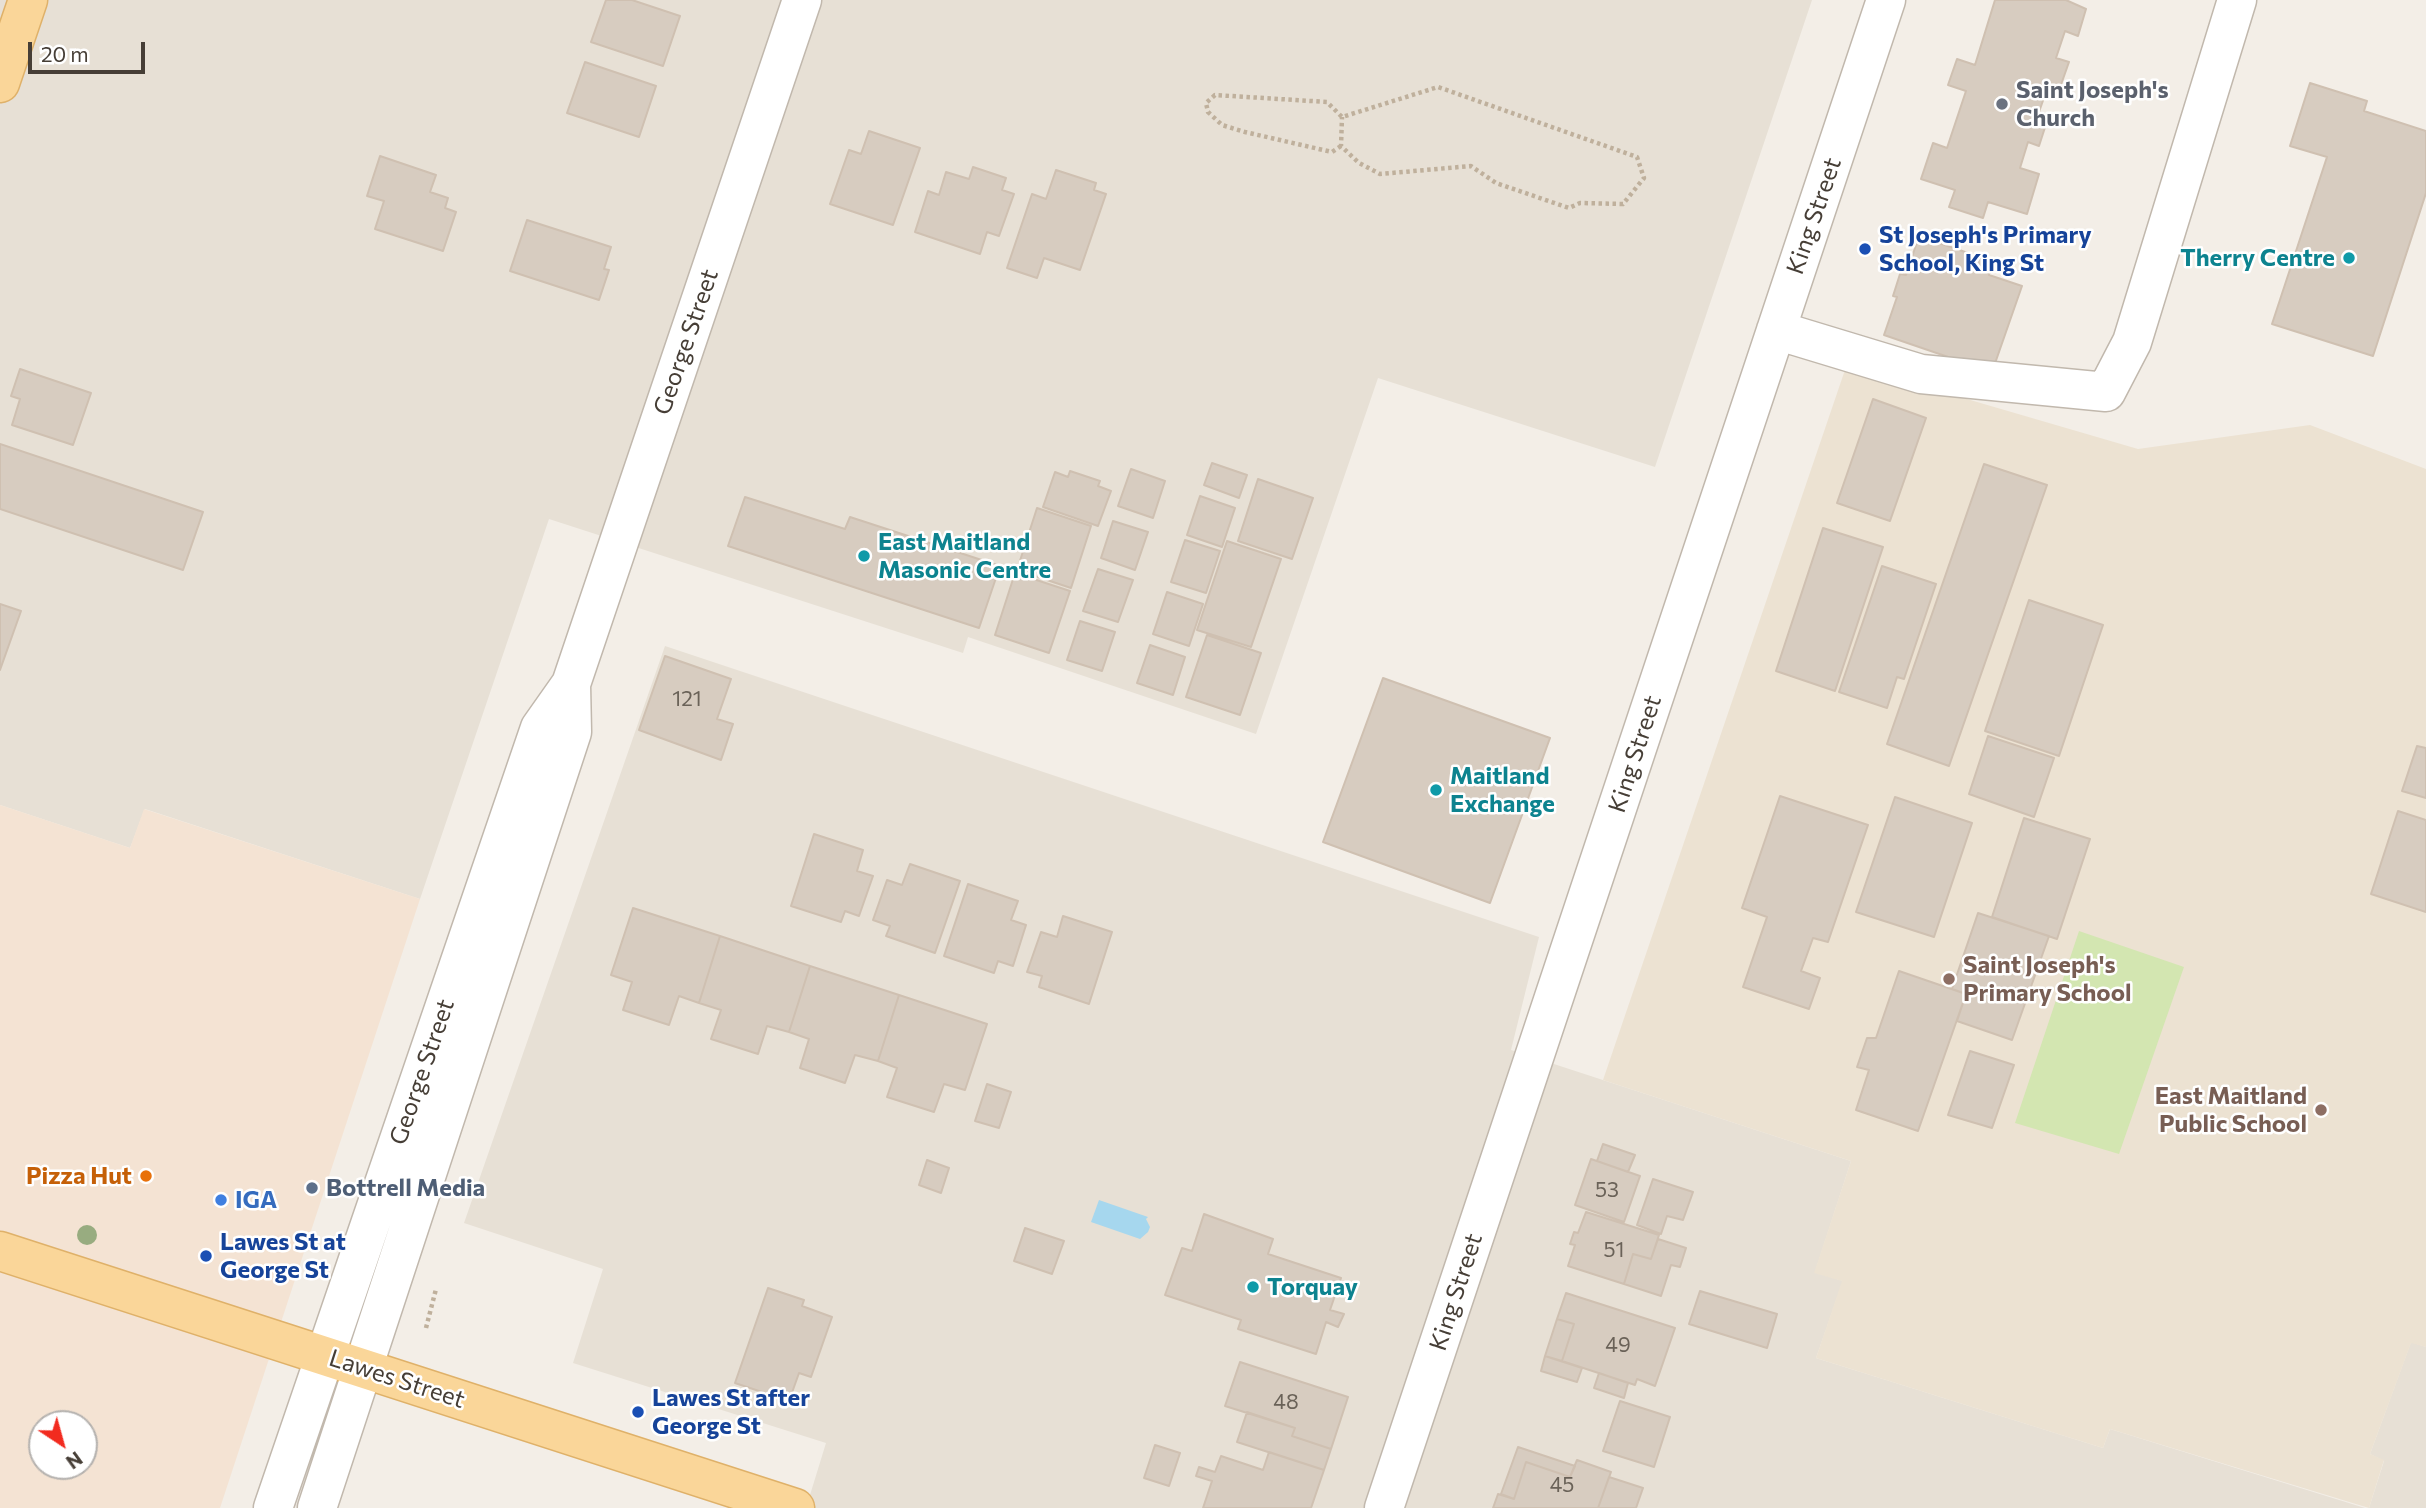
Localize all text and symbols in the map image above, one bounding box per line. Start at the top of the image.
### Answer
scale bar [32,28,149,72]
text: 20 m [41,41,89,66]
place label: Saint Joseph's Church [2016,76,2169,132]
marker: Saint Joseph's Church [1994,96,2010,112]
street label: King Street [1781,154,1847,278]
place label: St Joseph's Primary School, King St [1879,221,2092,277]
marker: St Joseph's Primary School, King St [1857,241,1873,257]
place label: Therry Centre [2180,244,2335,272]
marker: Therry Centre [2341,250,2357,266]
street label: George Street [648,265,724,419]
place label: East Maitland Masonic Centre [878,528,1051,584]
marker: East Maitland Masonic Centre [856,548,872,564]
house number: 121 [672,686,702,712]
street label: King Street [1603,692,1667,816]
place label: Maitland Exchange [1450,762,1555,818]
marker: Maitland Exchange [1428,782,1444,798]
place label: Saint Joseph's Primary School [1963,951,2132,1007]
marker: Saint Joseph's Primary School [1941,971,1957,987]
street label: George Street [384,995,460,1149]
place label: East Maitland Public School [2155,1082,2307,1138]
marker: East Maitland Public School [2313,1102,2329,1118]
place label: Pizza Hut [26,1162,132,1190]
marker: Pizza Hut [138,1168,154,1184]
place label: Bottrell Media [326,1174,485,1202]
house number: 53 [1595,1177,1619,1203]
marker: Bottrell Media [304,1180,320,1196]
place label: IGA [235,1186,277,1214]
marker: IGA [213,1192,229,1208]
place label: Lawes St at George St [220,1228,346,1284]
street label: King Street [1424,1230,1488,1354]
house number: 51 [1603,1237,1625,1263]
marker: Lawes St at George St [198,1248,214,1264]
place label: Torquay [1267,1273,1358,1301]
marker: Torquay [1245,1279,1261,1295]
house number: 49 [1605,1332,1631,1358]
street label: Lawes Street [326,1344,468,1414]
place label: Lawes St after George St [652,1384,810,1440]
house number: 48 [1273,1389,1299,1415]
marker: Lawes St after George St [630,1404,646,1420]
north arrow [28,1410,98,1480]
text: N [62,1447,87,1474]
house number: 45 [1550,1472,1574,1498]

